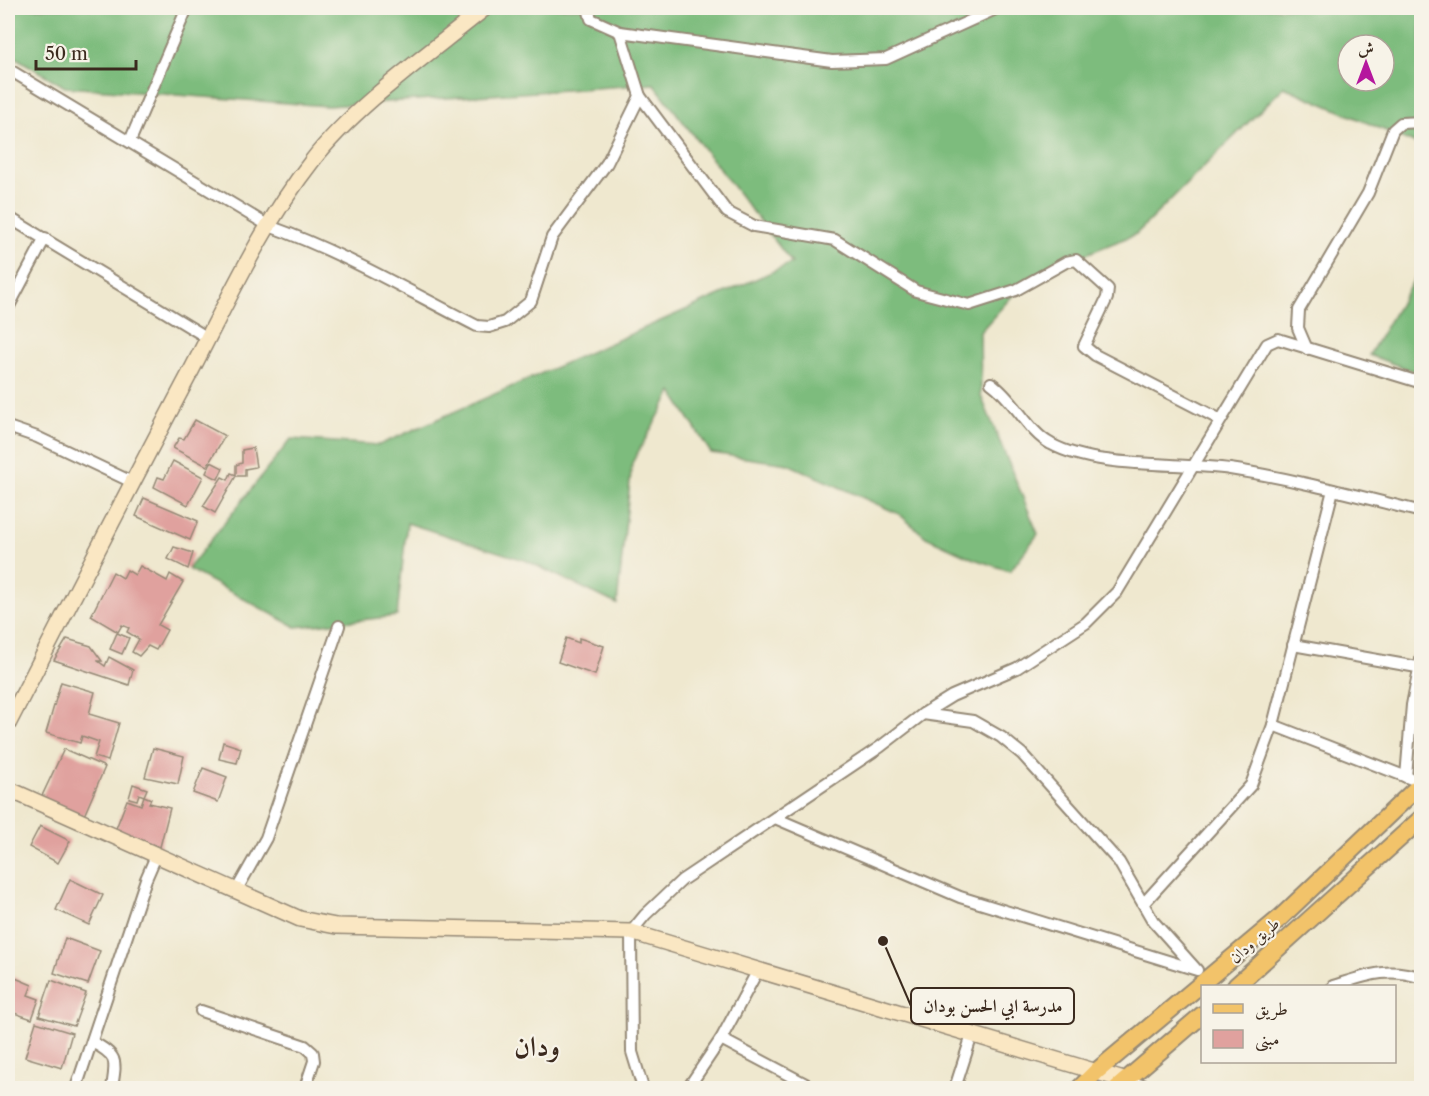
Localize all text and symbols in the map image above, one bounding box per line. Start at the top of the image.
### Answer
scale bar [36,33,136,71]
north arrow [1336,33,1396,93]
text: ش [1358,38,1374,58]
text: 50 m [45,43,88,65]
street label: طريق ودان [1225,913,1284,968]
legend [1201,985,1396,1063]
callout: مدرسة ابي الحسن بودان [911,988,1074,1024]
text: مدرسة ابي الحسن بودان [924,995,1062,1021]
text: طريق [1255,998,1288,1021]
text: مبنى [1255,1028,1280,1052]
district label: ودان [514,1029,560,1063]

